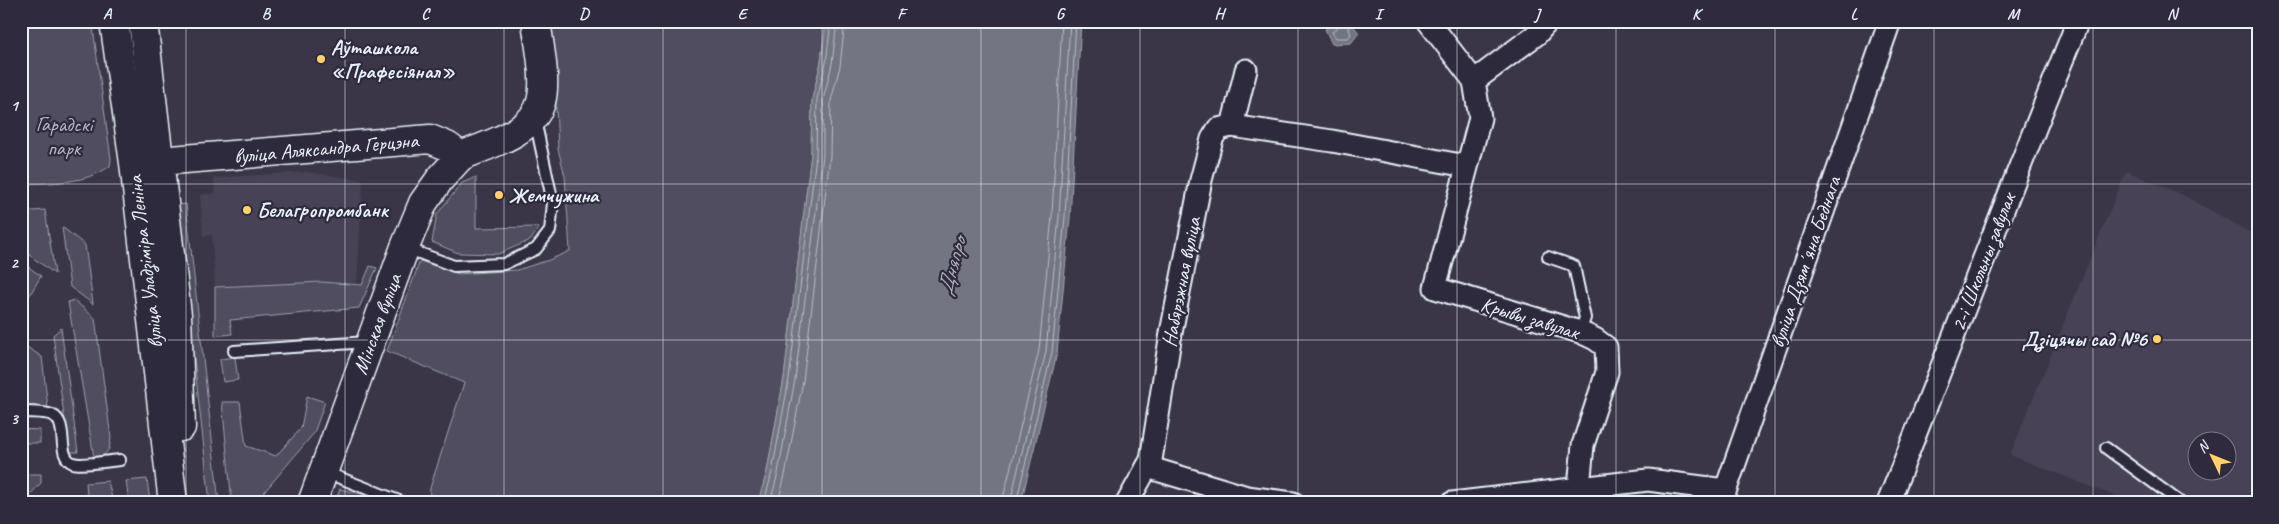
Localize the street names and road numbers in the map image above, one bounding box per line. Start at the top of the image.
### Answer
street label: вуліца Аляксандра Герцэна [233,127,421,169]
street label: вуліца Уладзіміра Леніна [121,172,169,350]
street label: вуліца Дзямʼяна Беднага [1764,172,1847,351]
street label: 2-і Школьны завулак [1945,187,2023,335]
street label: Набярэжная вуліца [1156,213,1207,349]
street label: Мінская вуліца [347,268,408,378]
street label: Крывы завулак [1477,291,1584,347]

